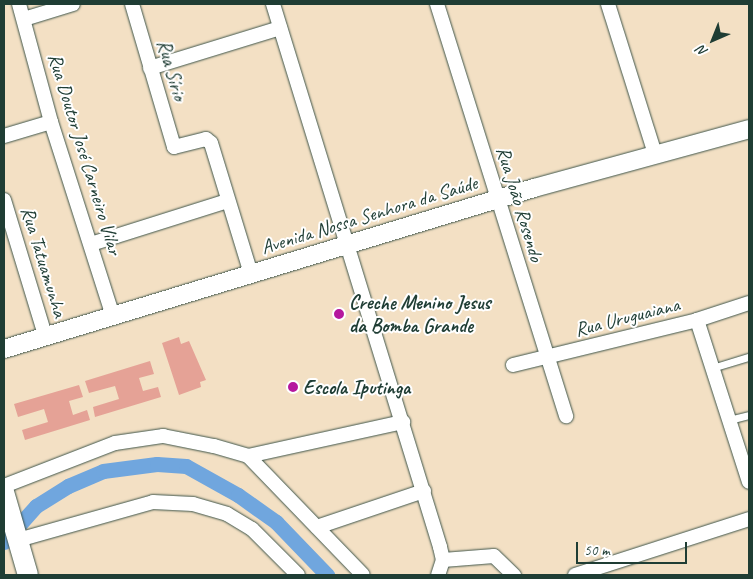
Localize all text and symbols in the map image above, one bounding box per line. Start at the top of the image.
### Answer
north arrow [688,15,738,65]
street label: Rua Sírio [152,37,192,103]
text: N [693,42,711,60]
street label: Rua Doutor José Carneiro Vilar [43,50,127,258]
street label: Rua João Rosendo [491,144,549,264]
street label: Avenida Nossa Senhora da Saúde [258,171,480,259]
street label: Rua Tatuamunha [16,204,72,320]
place label: Creche Menino Jesus da Bomba Grande [349,290,490,337]
street label: Rua Uruguaiana [572,292,682,342]
marker: Creche Menino Jesus da Bomba Grande [333,308,345,320]
place label: Escola Iputinga [303,375,410,399]
marker: Escola Iputinga [287,381,299,393]
scale bar [578,532,689,564]
text: 50 m [584,541,610,560]

